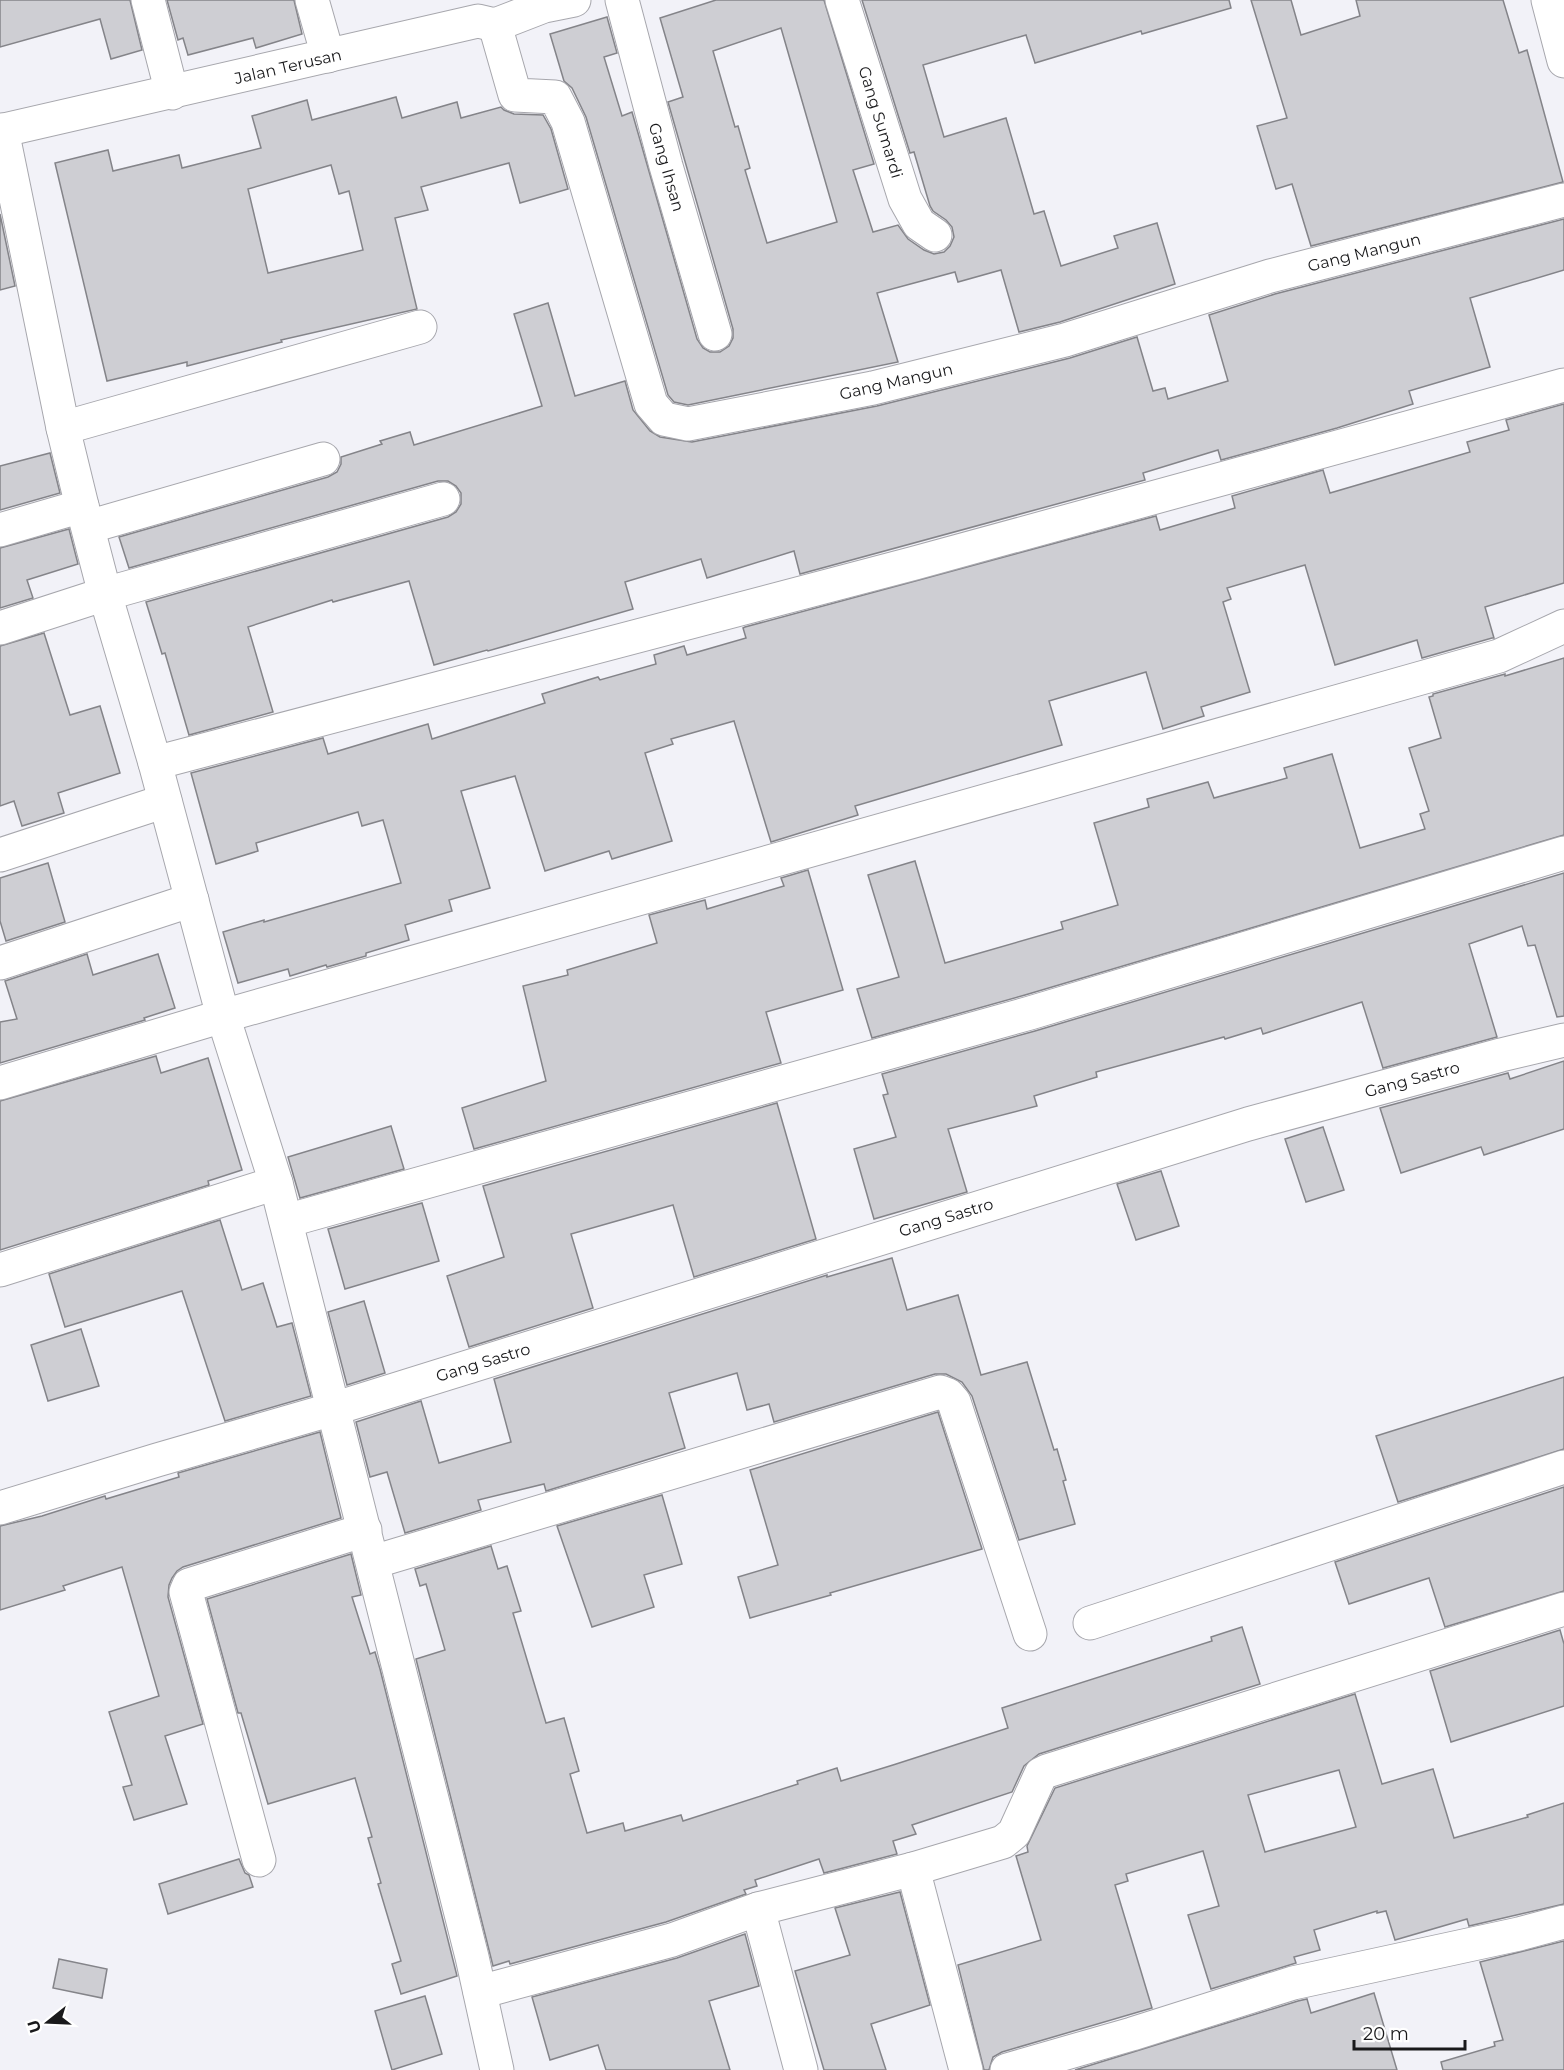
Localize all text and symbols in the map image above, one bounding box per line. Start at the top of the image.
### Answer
street label: Jalan Terusan [232,45,344,88]
street label: Gang Sumardi [854,64,907,180]
street label: Gang Ihsan [645,121,688,214]
street label: Gang Mangun [1306,229,1423,276]
street label: Gang Mangun [838,359,955,404]
street label: Gang Sastro [1363,1058,1462,1101]
street label: Gang Sastro [897,1194,996,1241]
street label: Gang Sastro [434,1339,533,1386]
north arrow [18,1992,78,2052]
scale bar [1354,2013,1465,2051]
text: U [23,2018,45,2035]
text: 20 m [1363,2023,1409,2045]

